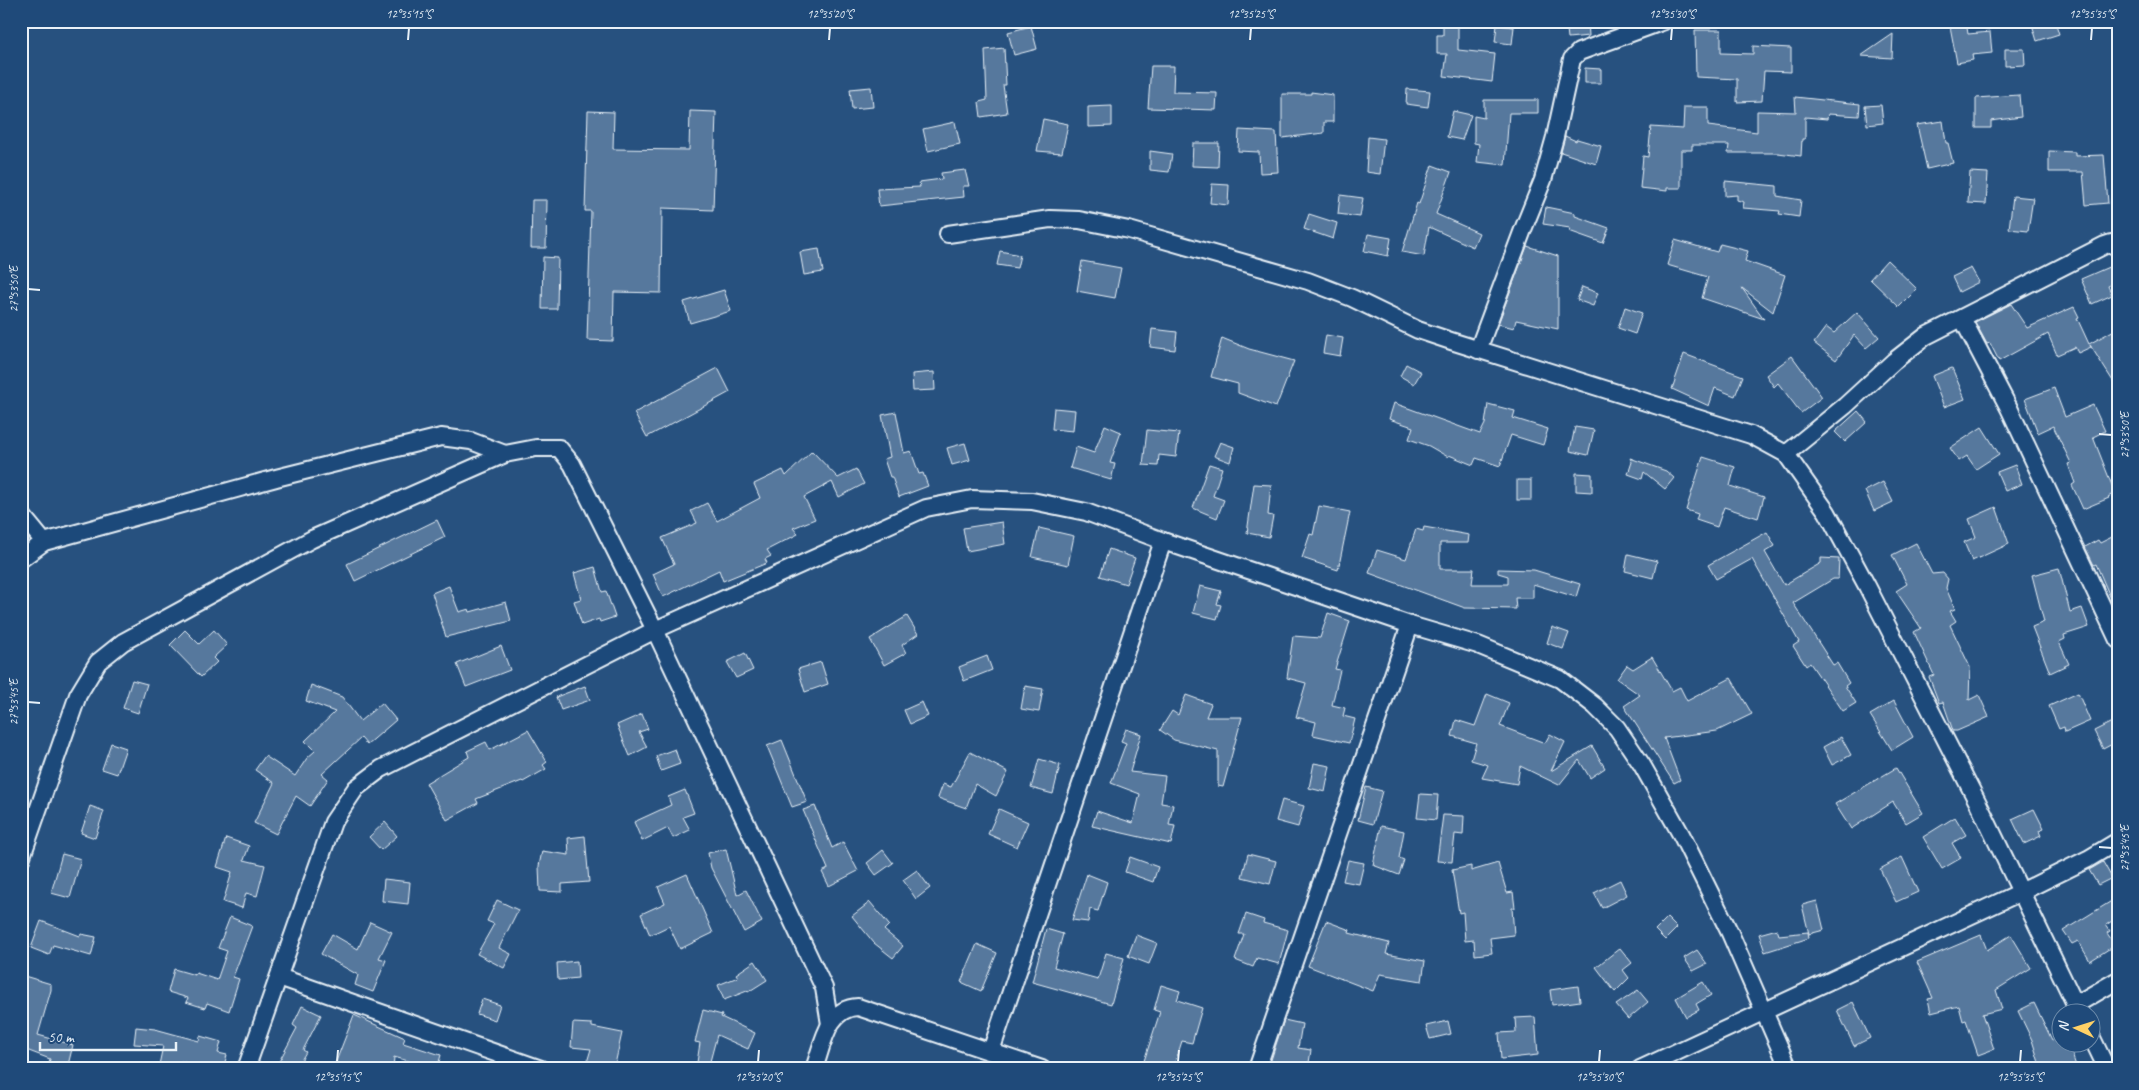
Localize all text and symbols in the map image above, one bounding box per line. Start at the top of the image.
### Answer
text: 12°35'15"S [386,6,434,22]
text: 12°35'20"S [807,6,855,22]
text: 12°35'25"S [1228,6,1276,22]
text: 12°35'30"S [1649,6,1697,22]
text: 12°35'35"S [2069,6,2117,22]
text: 27°53'50"E [6,264,22,312]
text: 27°53'50"E [2117,410,2133,458]
text: 27°53'45"E [6,677,22,725]
text: 27°53'45"E [2117,823,2133,871]
north arrow [2052,1002,2102,1052]
scale bar [40,1020,176,1052]
text: N [2055,1020,2072,1032]
text: 50 m [48,1028,75,1047]
text: 12°35'15"S [314,1069,362,1085]
text: 12°35'20"S [735,1069,783,1085]
text: 12°35'25"S [1155,1069,1203,1085]
text: 12°35'30"S [1576,1069,1624,1085]
text: 12°35'35"S [1997,1069,2045,1085]

